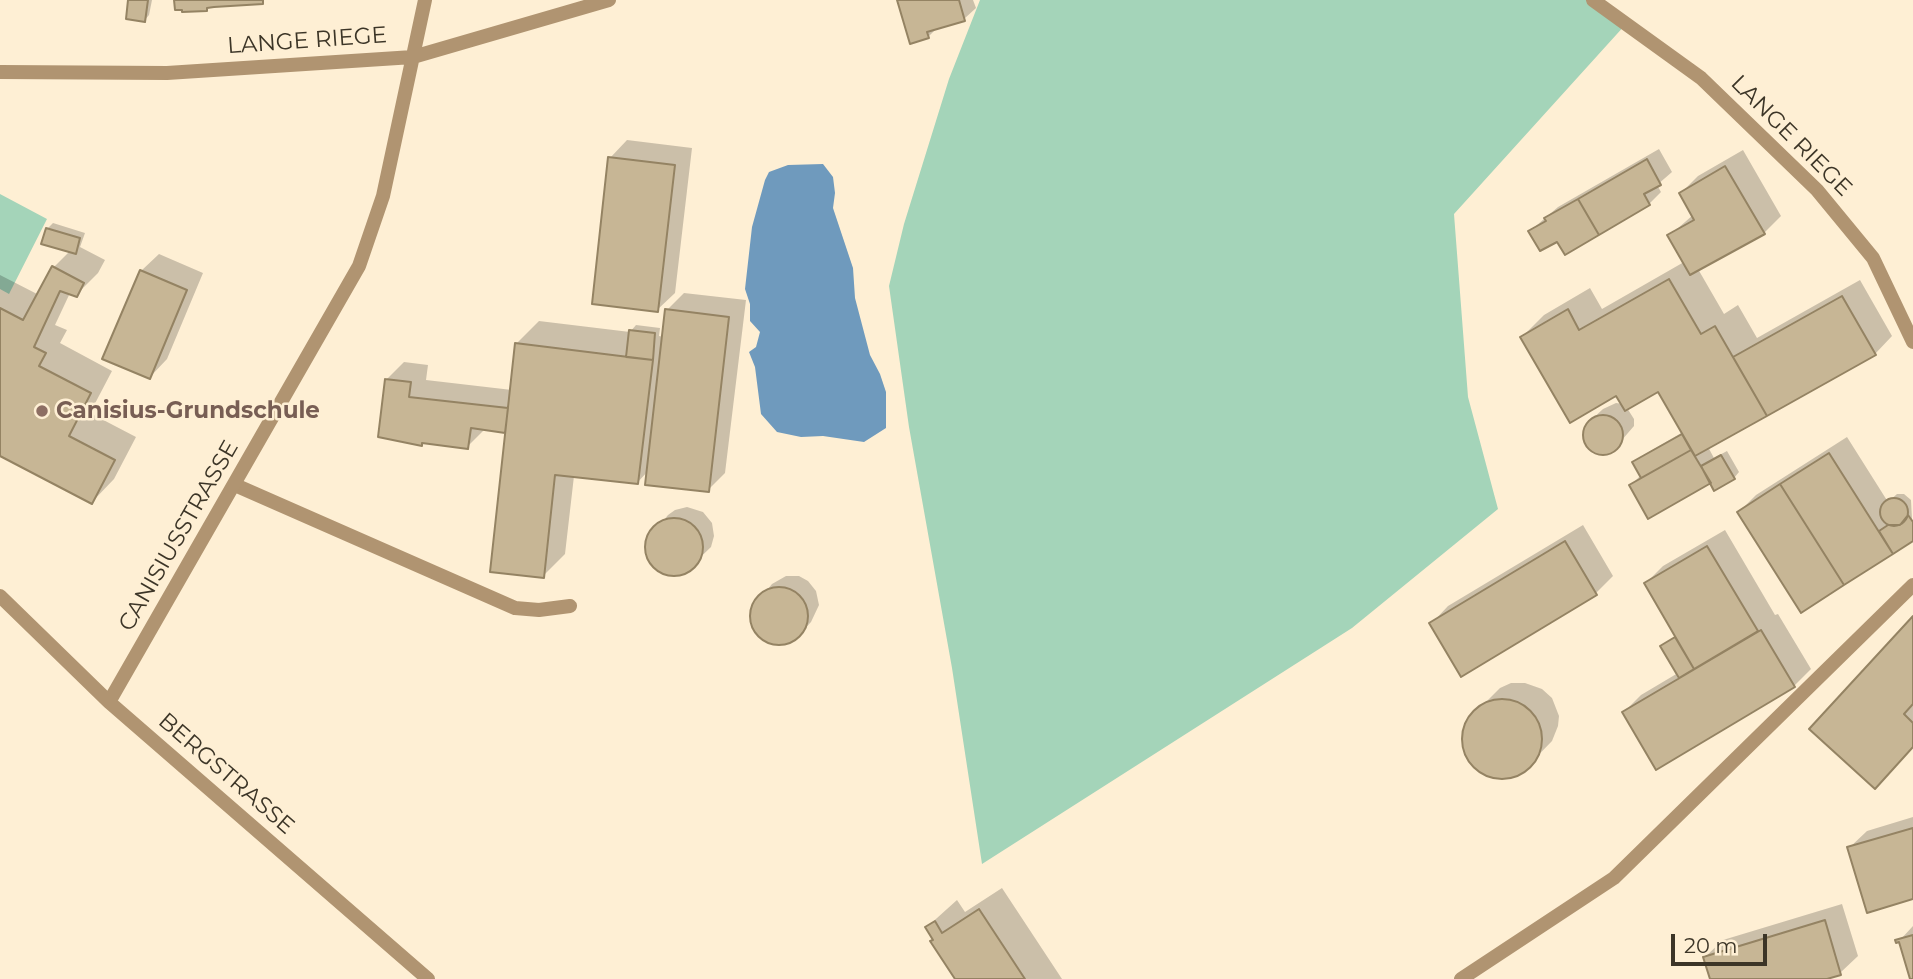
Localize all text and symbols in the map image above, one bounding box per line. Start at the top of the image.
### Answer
street label: LANGE RIEGE [226,22,388,60]
street label: LANGE RIEGE [1725,70,1857,202]
place label: Canisius-Grundschule [56,397,320,425]
marker: Canisius-Grundschule [34,403,50,419]
street label: CANISIUSSTRASSE [113,436,245,636]
street label: BERGSTRASSE [152,707,300,841]
scale bar [1675,920,1771,964]
text: 20 m [1684,933,1738,958]

